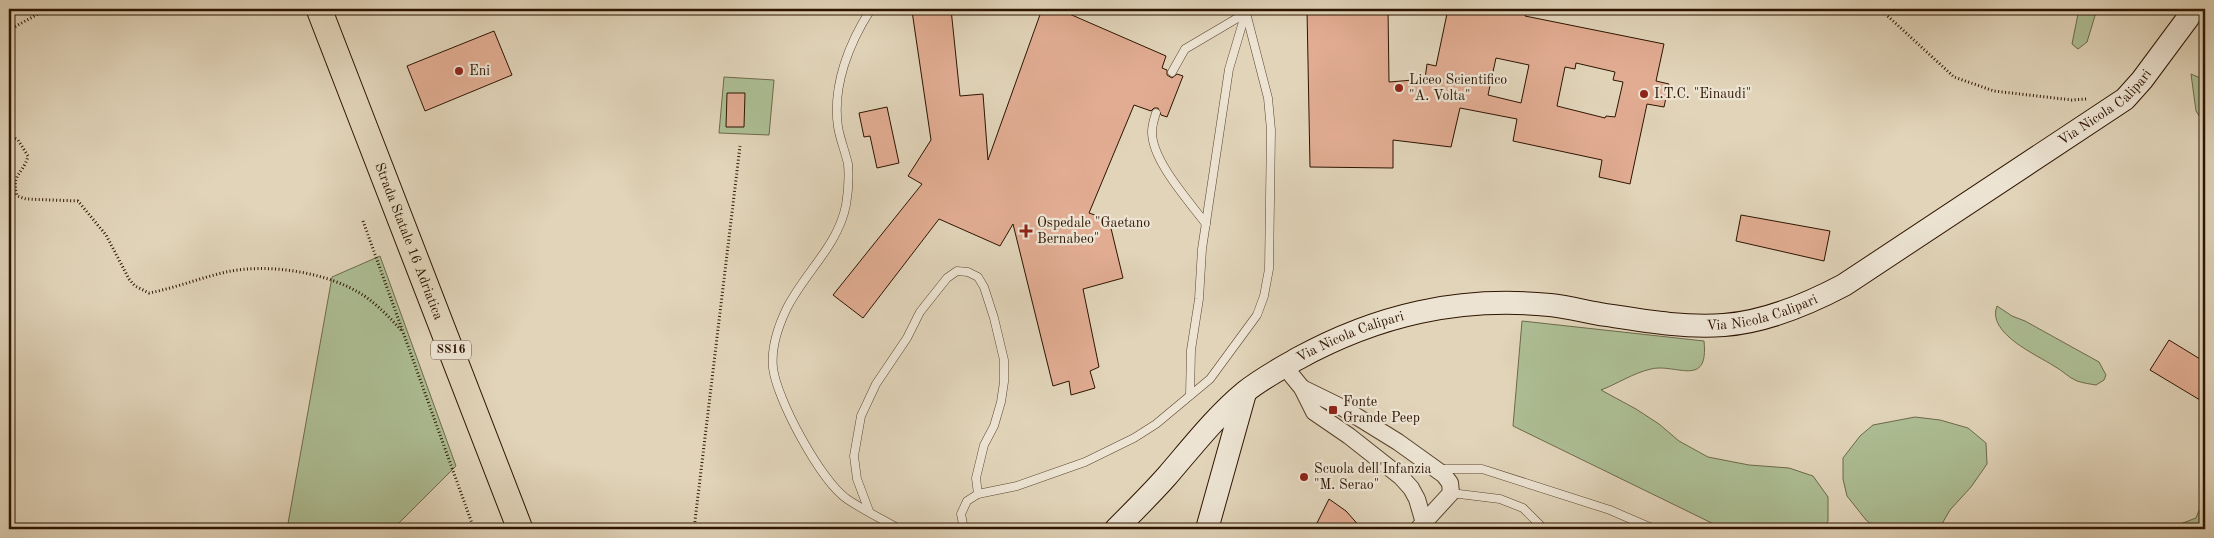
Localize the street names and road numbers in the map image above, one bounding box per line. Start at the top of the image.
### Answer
street label: Via Nicola Calipari [2056,67,2154,148]
street label: Strada Statale 16 Adriatica [372,161,445,322]
street label: Via Nicola Calipari [1706,292,1820,333]
street label: Via Nicola Calipari [1294,309,1406,365]
road number: SS16 [431,340,471,360]

